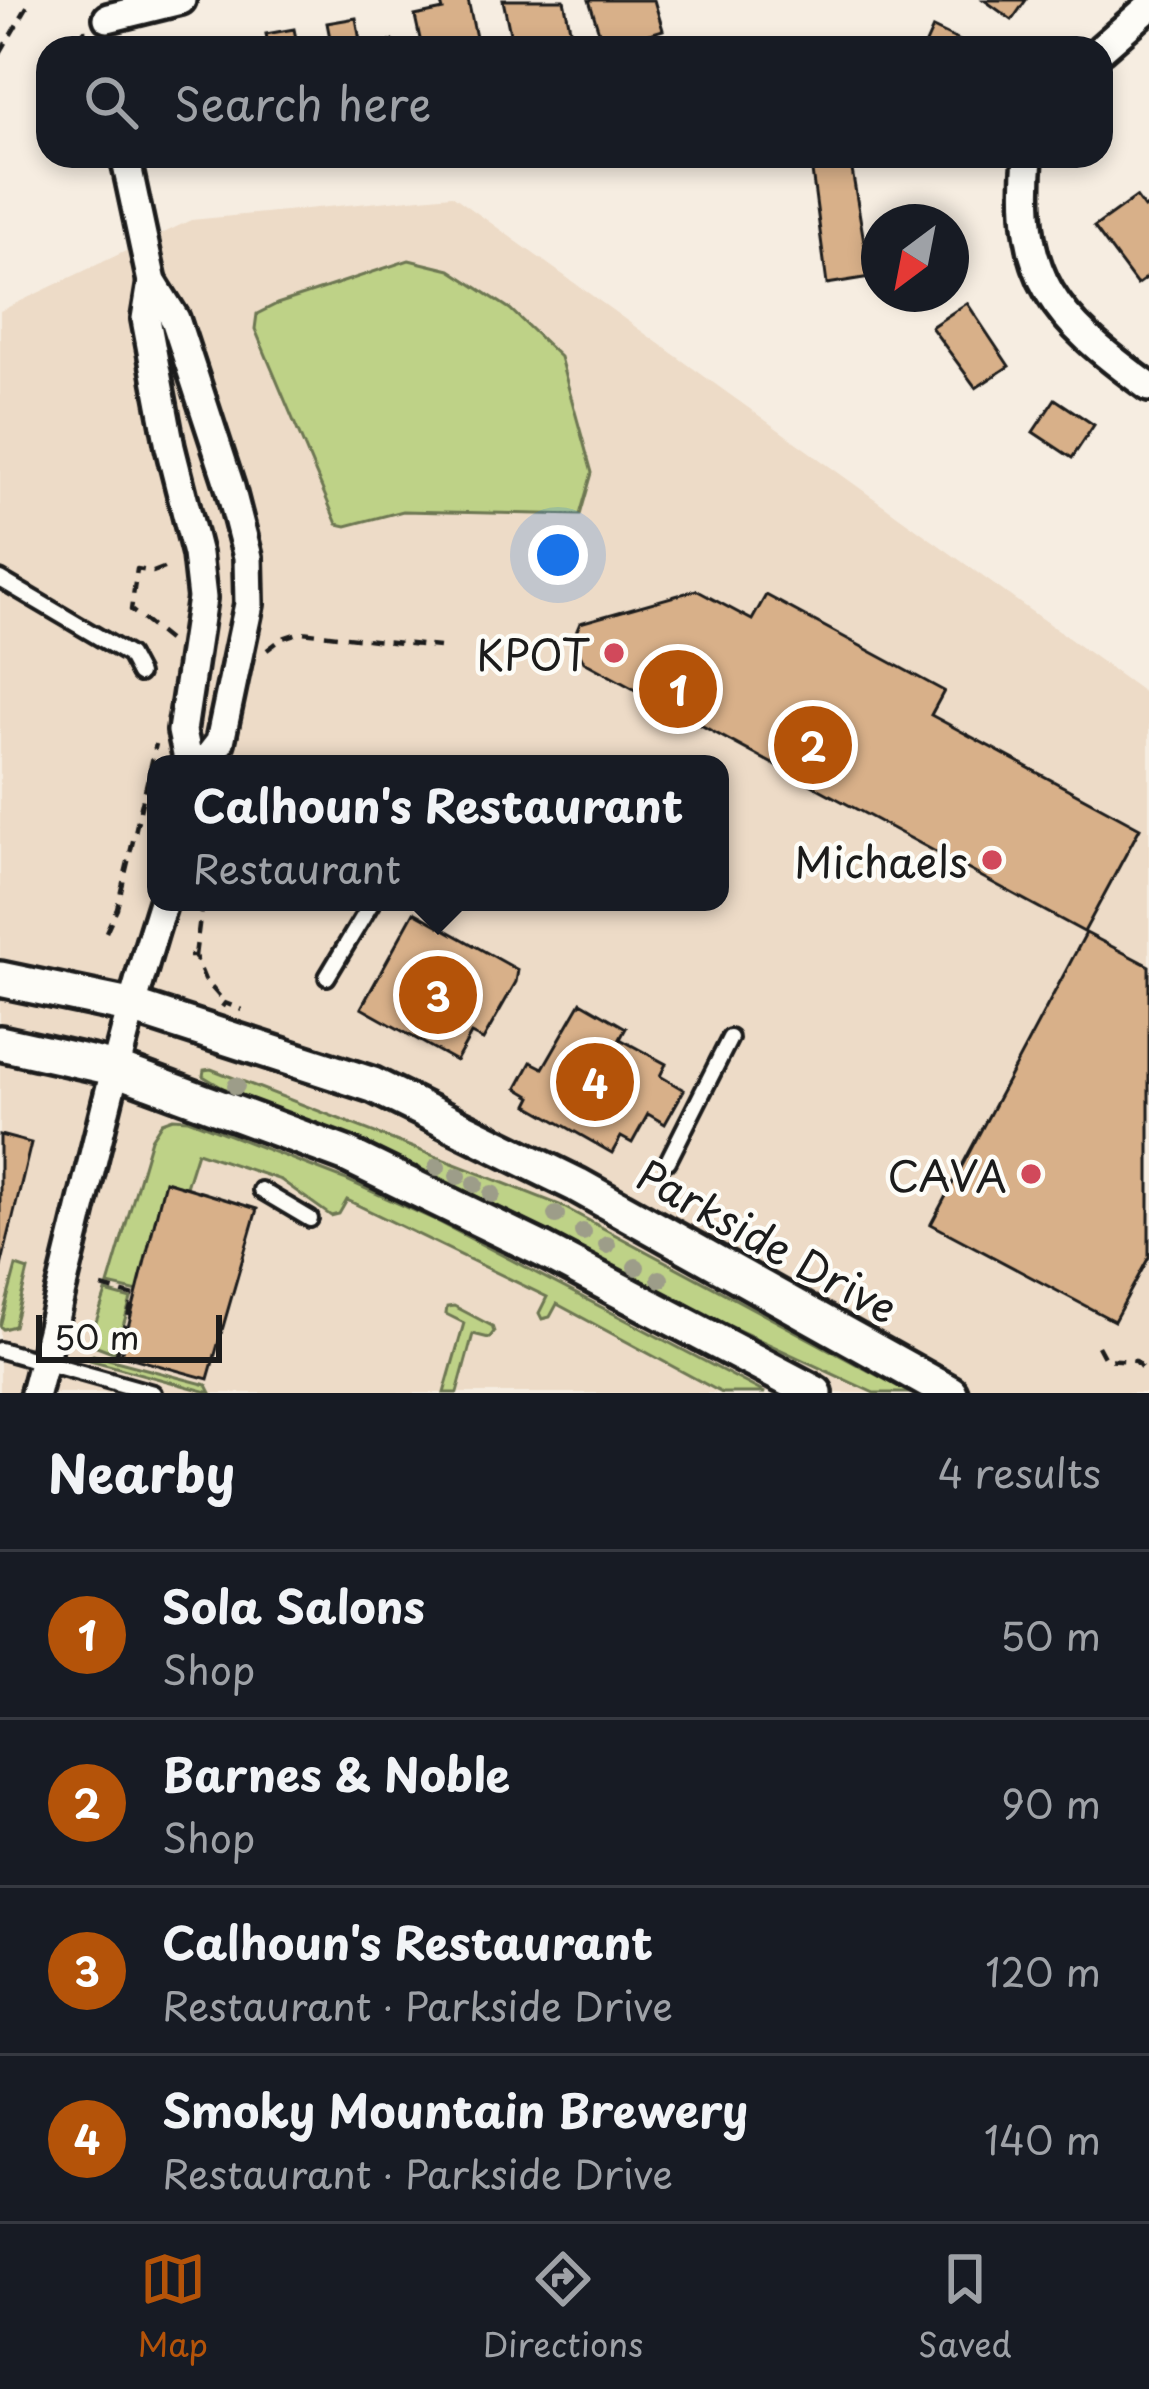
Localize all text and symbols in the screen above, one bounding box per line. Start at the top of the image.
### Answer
search box [36,36,1113,168]
text: Search here [174,68,431,136]
icon: search [78,69,144,135]
north arrow [861,204,969,312]
your location [528,525,588,585]
place label: KPOT [476,622,590,685]
marker: KPOT [601,640,627,666]
pin: 1 [639,644,717,734]
pin: 2 [774,700,852,790]
popup [147,755,729,911]
text: Calhoun's Restaurant [193,770,683,838]
place label: Michaels [794,829,968,892]
text: Restaurant [193,838,401,897]
marker: Michaels [979,847,1005,873]
pin: 3 [399,950,477,1040]
pin: 4 [556,1037,634,1127]
street label: Parkside Drive [626,1142,910,1338]
place label: CAVA [887,1143,1007,1206]
marker: CAVA [1018,1161,1044,1187]
scale bar [36,1309,222,1362]
text: 50 m [54,1311,140,1361]
text: Nearby [48,1433,235,1510]
text: 4 results [938,1442,1101,1501]
text: Sola Salons [162,1571,425,1639]
text: 1 [78,1605,96,1664]
text: 50 m [1000,1605,1101,1664]
text: Shop [162,1639,255,1698]
text: Barnes & Noble [162,1739,510,1807]
text: 2 [73,1773,101,1832]
text: 90 m [1001,1773,1101,1832]
text: Shop [162,1807,255,1866]
text: Calhoun's Restaurant [162,1907,653,1975]
text: 3 [74,1941,100,2000]
text: 120 m [985,1941,1101,2000]
text: Restaurant · Parkside Drive [162,1975,673,2034]
text: Smoky Mountain Brewery [162,2075,748,2143]
text: 4 [74,2109,100,2168]
text: 140 m [984,2109,1101,2168]
text: Restaurant · Parkside Drive [162,2143,673,2202]
tab: Map [137,2246,208,2368]
tab: Directions [483,2246,643,2368]
tab: Saved [918,2246,1012,2368]

